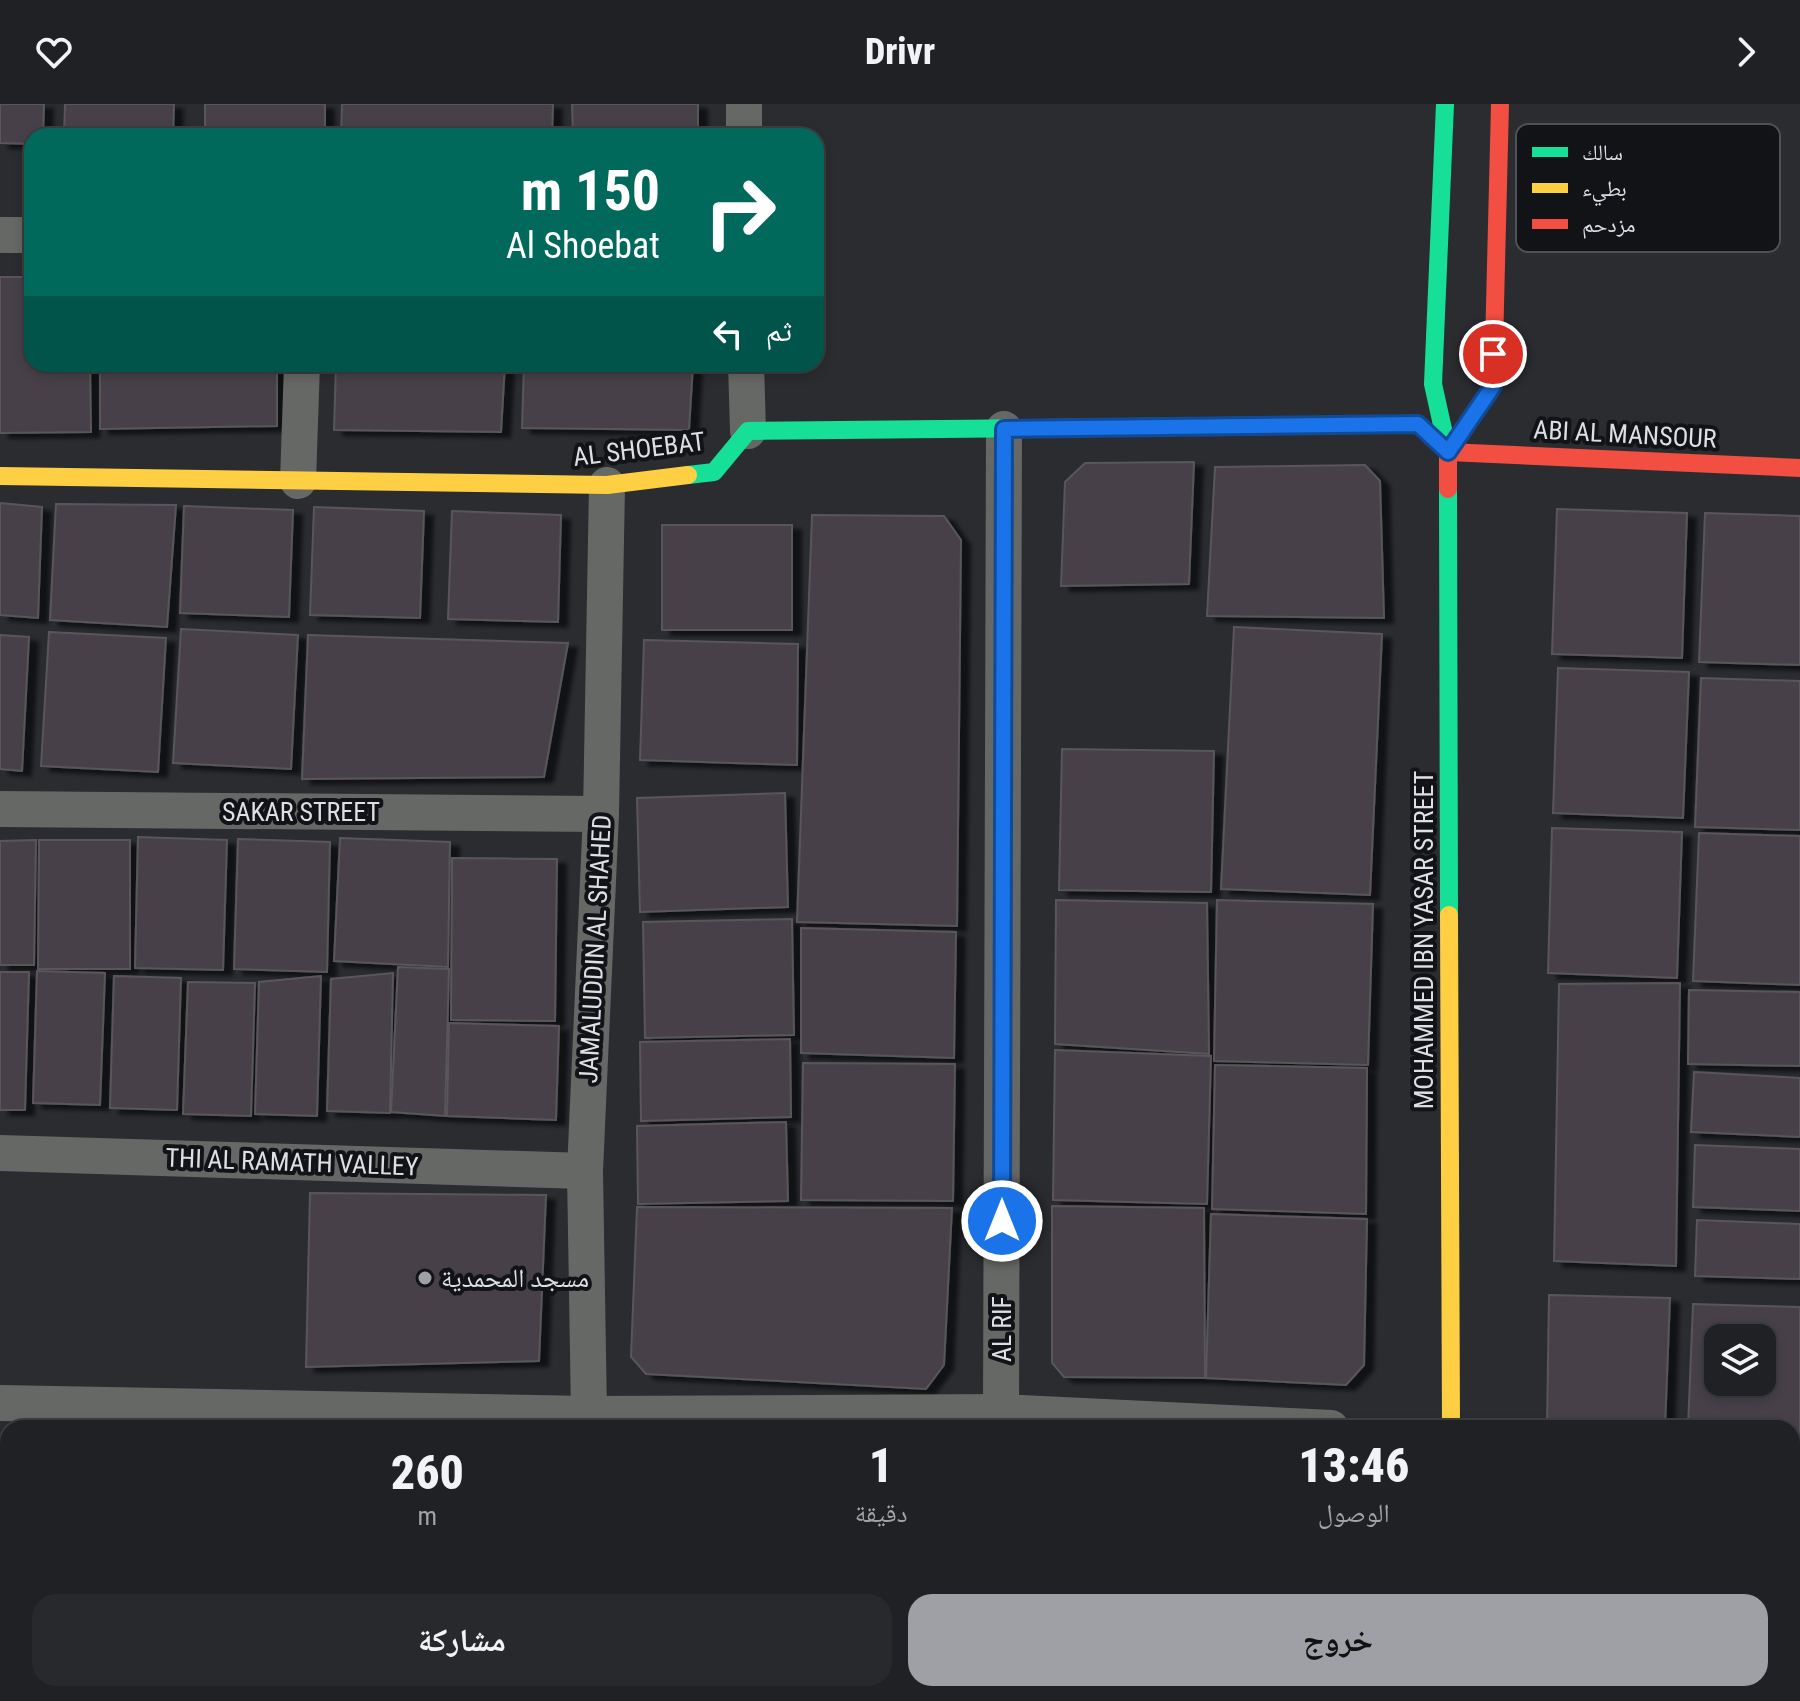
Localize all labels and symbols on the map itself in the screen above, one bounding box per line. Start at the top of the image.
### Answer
legend [1516,124,1780,252]
text: سالك [1582,140,1623,165]
text: بطيء [1582,176,1627,206]
text: مزدحم [1582,212,1636,239]
pin [1459,320,1527,388]
street label: ABI AL MANSOUR [1533,414,1718,454]
street label: AL SHOEBAT [571,426,707,472]
street label: MOHAMMED IBN YASAR STREET [1409,771,1439,1109]
street label: SAKAR STREET [222,797,380,827]
street label: JAMALUDDIN AL SHAHED [573,814,617,1084]
street label: THI AL RAMATH VALLEY [165,1143,419,1181]
position arrow [960,1179,1044,1263]
place label: مسجد المحمدية [441,1263,589,1293]
marker: مسجد المحمدية [416,1269,434,1287]
street label: AL RIF [987,1296,1017,1362]

